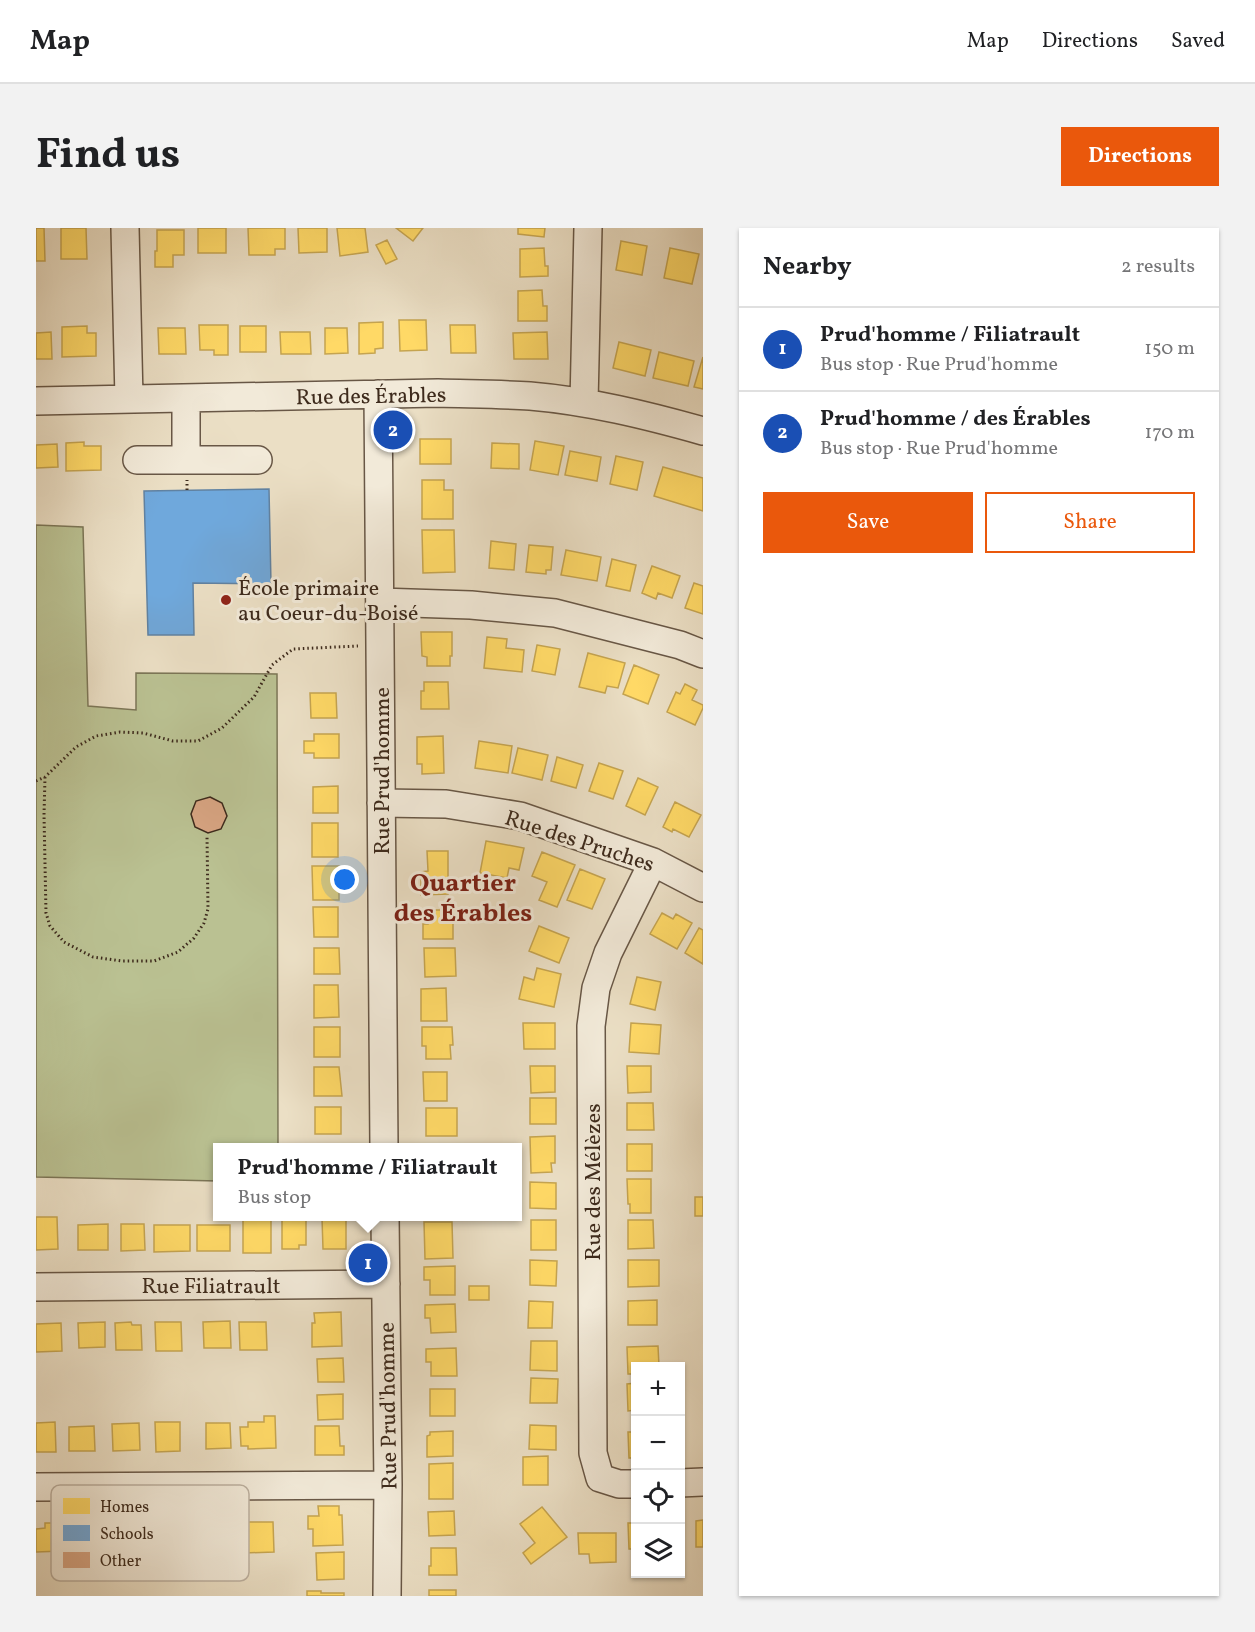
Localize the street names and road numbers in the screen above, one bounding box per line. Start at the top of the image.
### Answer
street label: Rue des Érables [295,381,447,414]
street label: Rue Prud'homme [368,687,399,855]
street label: Rue des Pruches [500,804,658,881]
street label: Rue des Mélèzes [579,1103,610,1261]
street label: Rue Filiatrault [141,1272,281,1303]
street label: Rue Prud'homme [373,1322,406,1490]

